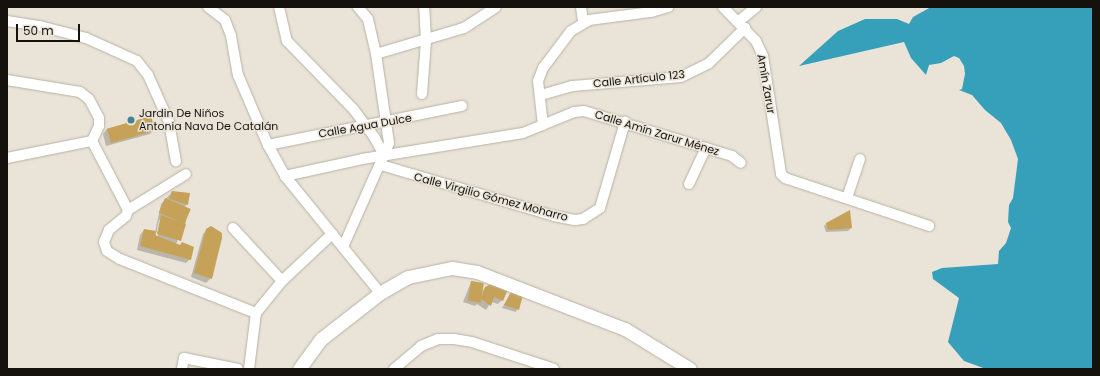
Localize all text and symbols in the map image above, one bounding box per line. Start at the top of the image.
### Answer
scale bar [18,16,82,42]
text: 50 m [23,22,54,39]
street label: Amín Zarur [754,53,778,115]
street label: Calle Artículo 123 [593,68,685,90]
place label: Jardin De Niños Antonia Nava De Catalán [139,107,278,133]
street label: Calle Amín Zarur Ménez [593,108,721,158]
street label: Calle Agua Dulce [317,111,413,141]
marker: Jardin De Niños Antonia Nava De Catalán [126,115,136,125]
street label: Calle Virgilio Gómez Moharro [413,170,569,224]

